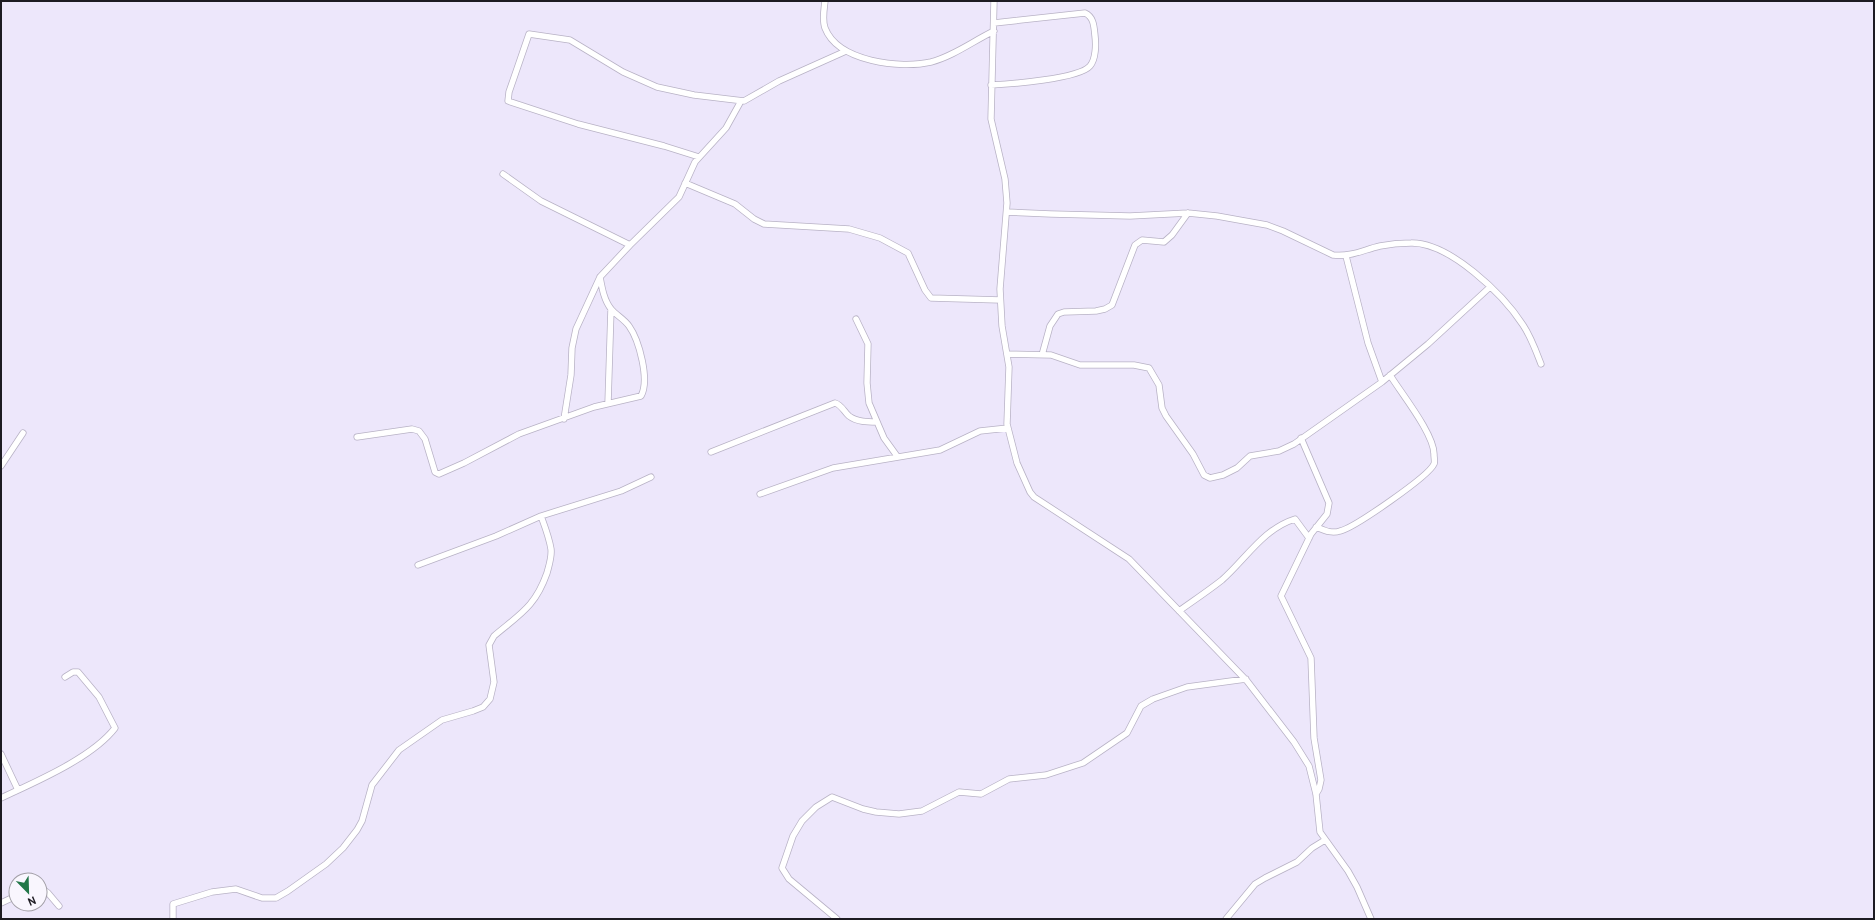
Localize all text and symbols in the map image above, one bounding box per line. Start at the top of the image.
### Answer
north arrow [8,872,48,912]
text: N [25,892,38,908]

